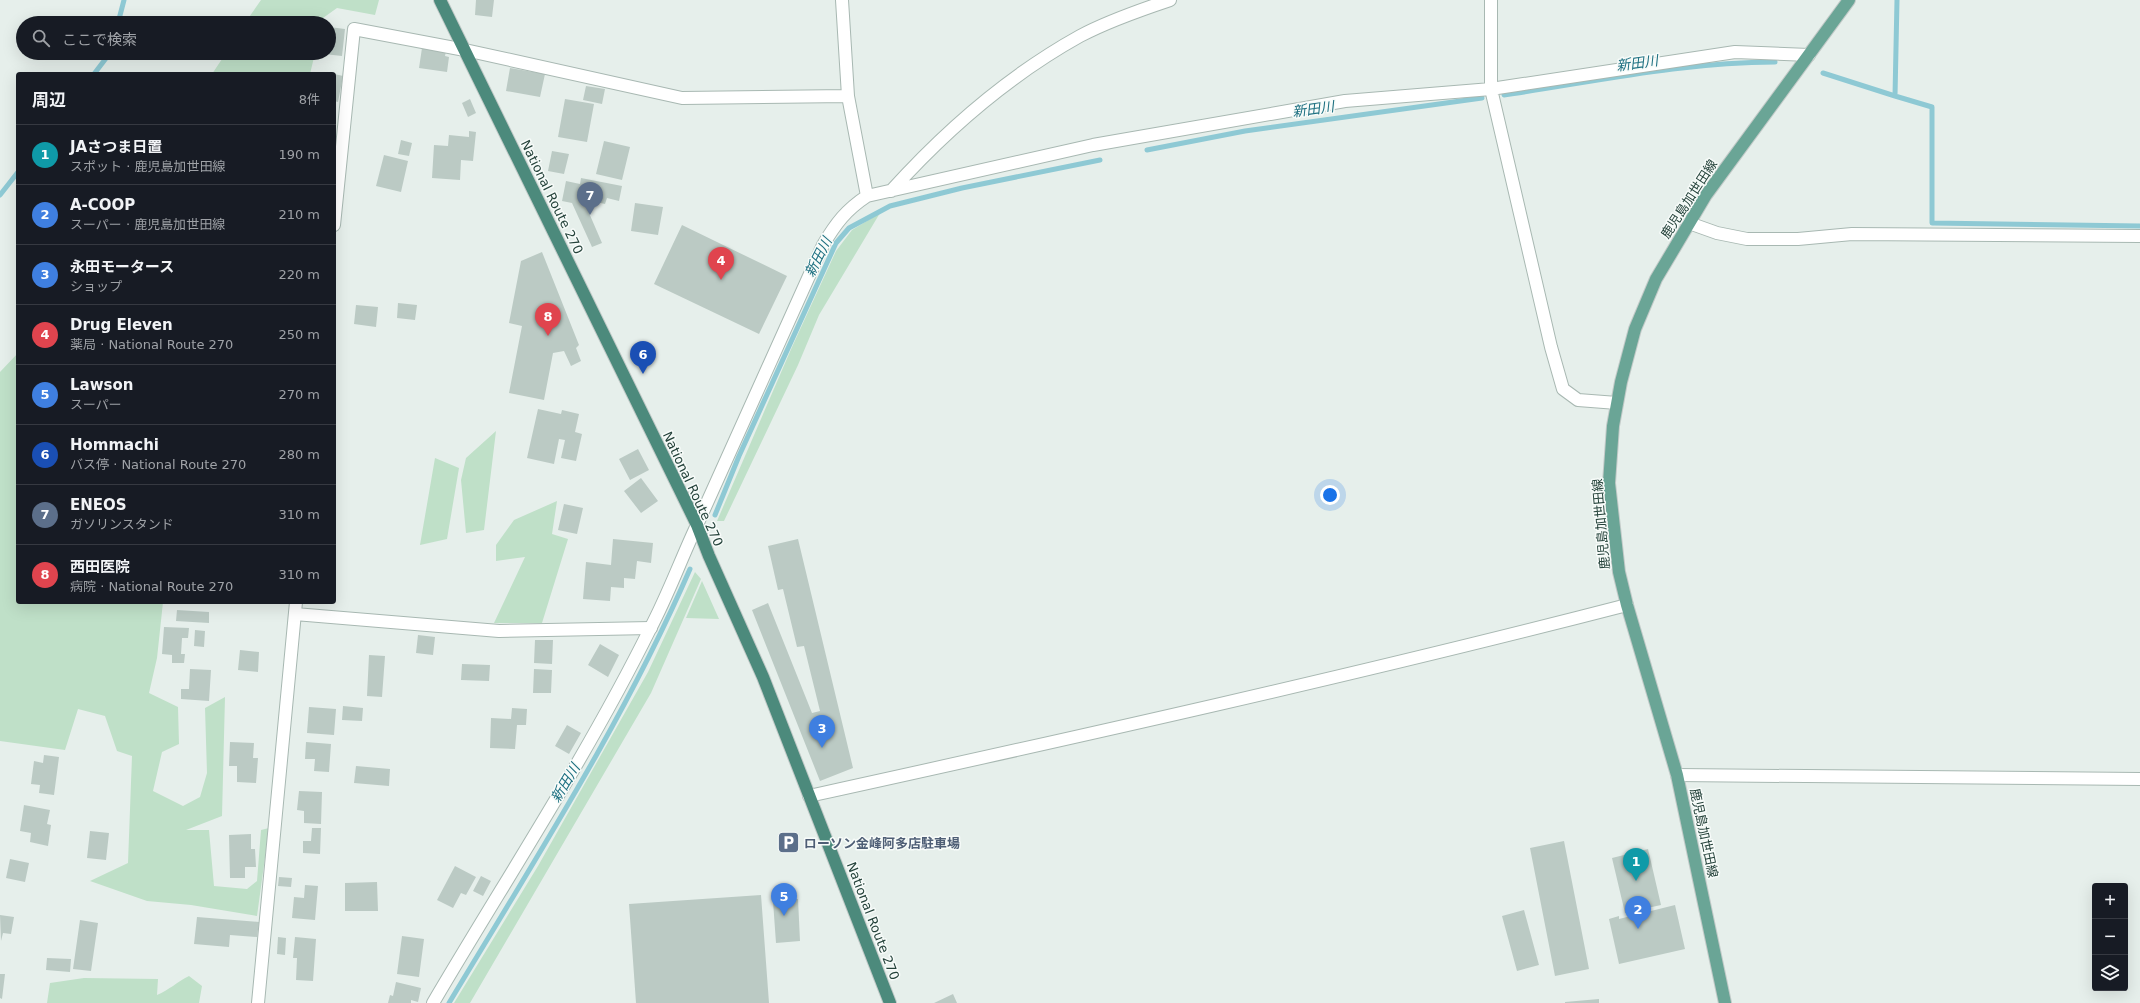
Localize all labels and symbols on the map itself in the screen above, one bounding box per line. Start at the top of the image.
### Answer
water label: 新田川 [1615,52,1661,74]
water label: 新田川 [1291,98,1337,120]
street label: National Route 270 [518,138,586,256]
street label: 鹿児島加世田線 [1658,157,1720,241]
pin: 7 [577,182,603,215]
water label: 新田川 [801,233,836,279]
pin: 4 [708,247,734,280]
pin: 8 [535,303,561,336]
pin: 6 [630,341,656,374]
street label: National Route 270 [660,429,726,549]
street label: 鹿児島加世田線 [1590,478,1612,570]
your location [1320,485,1340,505]
pin: 3 [809,715,835,748]
water label: 新田川 [547,759,584,805]
street label: 鹿児島加世田線 [1687,787,1721,879]
parking icon: ローソン金峰阿多店駐車場 [775,830,801,856]
place label: ローソン金峰阿多店駐車場 [804,836,960,851]
pin: 1 [1623,848,1649,881]
street label: National Route 270 [844,860,902,982]
pin: 5 [771,883,797,916]
pin: 2 [1625,896,1651,929]

